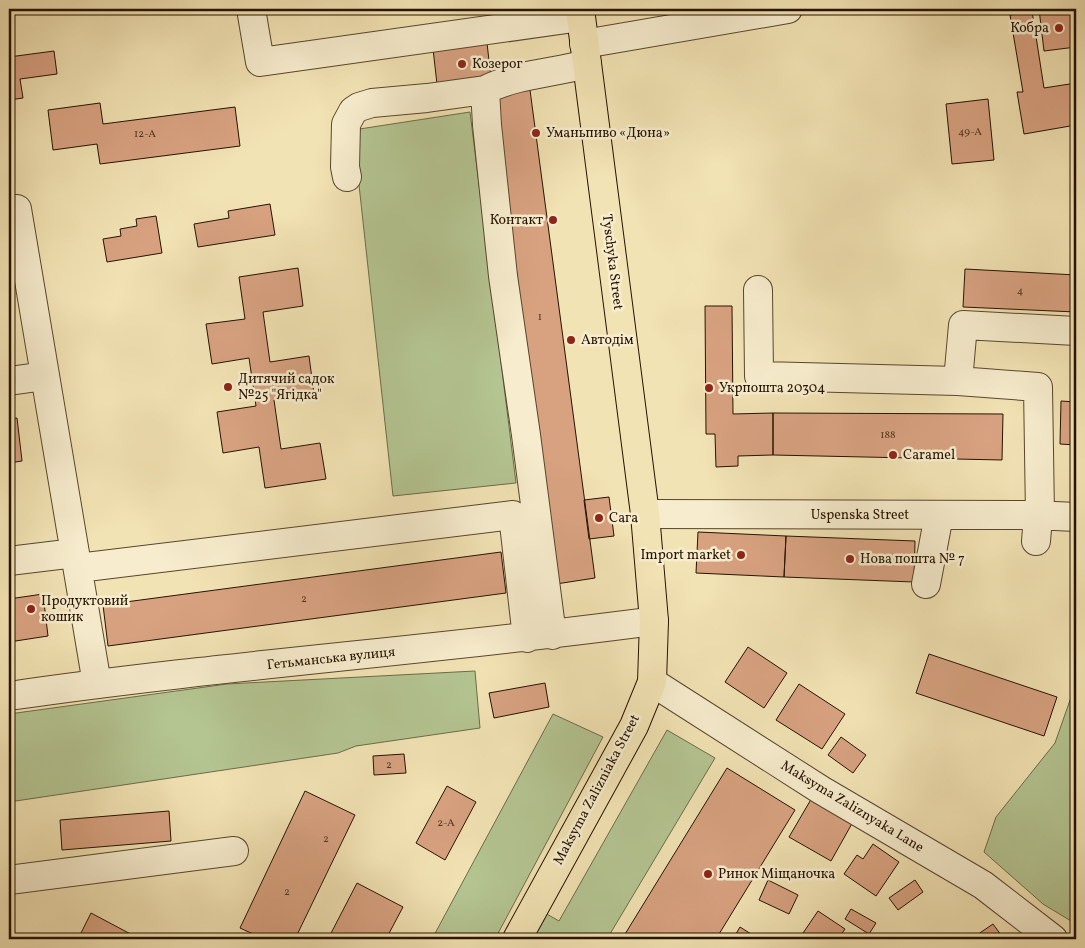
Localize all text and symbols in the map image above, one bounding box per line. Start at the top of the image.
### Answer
place label: Кобра [1010,19,1049,38]
marker: Кобра [1053,22,1065,34]
place label: Козерог [472,55,523,74]
marker: Козерог [456,58,468,70]
place label: Уманьпиво «Дюна» [546,124,670,143]
house number: 49-А [958,125,982,140]
house number: 12-А [134,127,156,142]
marker: Уманьпиво «Дюна» [530,127,542,139]
place label: Контакт [490,211,543,230]
street label: Tyschyka Street [597,213,627,311]
marker: Контакт [547,214,559,226]
house number: 4 [1017,284,1024,299]
house number: 1 [538,310,542,325]
place label: Автодім [581,331,634,350]
marker: Автодім [565,334,577,346]
place label: Дитячий садок №25 "Ягідка" [238,370,335,405]
place label: Укрпошта 20304 [719,379,825,398]
marker: Дитячий садок №25 "Ягідка" [222,381,234,393]
marker: Укрпошта 20304 [703,382,715,394]
house number: 188 [880,428,896,443]
place label: Caramel [903,446,955,465]
marker: Caramel [887,449,899,461]
street label: Uspenska Street [811,506,909,525]
place label: Сага [609,509,638,528]
marker: Сага [593,512,605,524]
place label: Import market [640,546,731,565]
marker: Import market [735,549,747,561]
place label: Нова пошта № 7 [860,550,965,569]
marker: Нова пошта № 7 [844,553,856,565]
place label: Продуктовий кошик [41,592,129,627]
house number: 2 [301,592,307,607]
marker: Продуктовий кошик [25,603,37,615]
street label: Гетьманська вулиця [266,643,396,675]
street label: Maksyma Zalizniaka Street [549,711,645,869]
street label: Maksyma Zaliznyaka Lane [777,757,927,858]
house number: 2 [386,758,392,773]
house number: 2-А [437,816,455,831]
house number: 2 [323,832,329,847]
place label: Ринок Міщаночка [718,865,835,884]
marker: Ринок Міщаночка [702,868,714,880]
house number: 2 [284,885,290,900]

